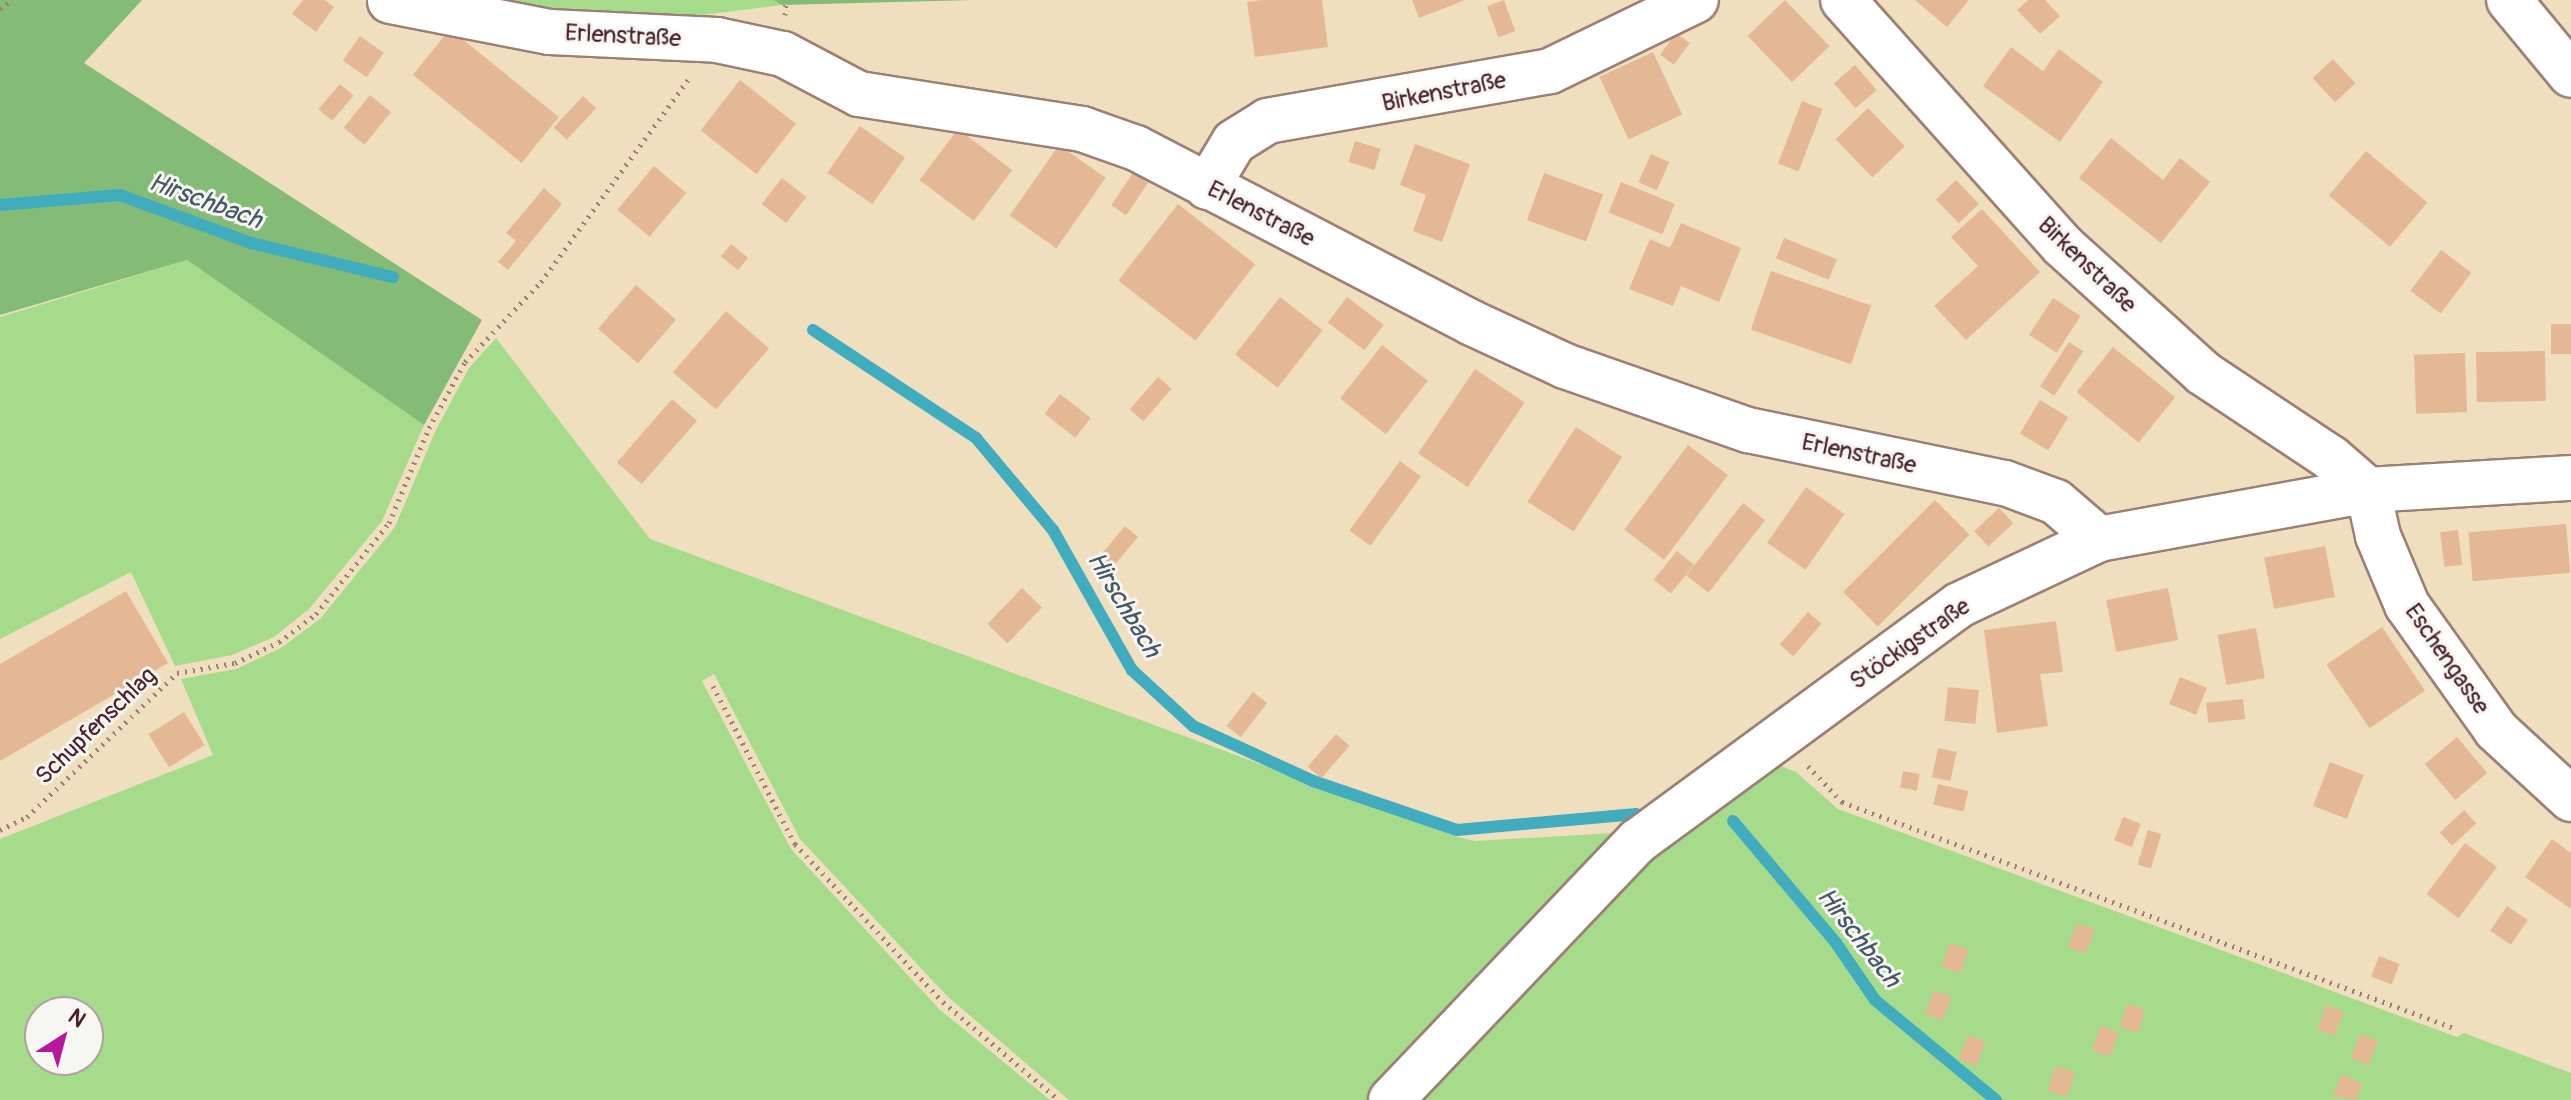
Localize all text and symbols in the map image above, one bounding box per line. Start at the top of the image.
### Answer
street label: Erlenstraße [564,19,682,53]
street label: Birkenstraße [1379,66,1509,118]
water label: Hirschbach [144,167,266,237]
street label: Erlenstraße [1203,175,1319,253]
street label: Birkenstraße [2032,211,2142,319]
street label: Erlenstraße [1799,428,1919,480]
water label: Hirschbach [1079,547,1167,663]
street label: Stöckigstraße [1844,592,1976,696]
street label: Eschengasse [2398,598,2496,720]
street label: Schupfenschlag [30,661,162,791]
water label: Hirschbach [1809,882,1907,994]
north arrow [24,996,104,1076]
text: N [63,1003,91,1034]

